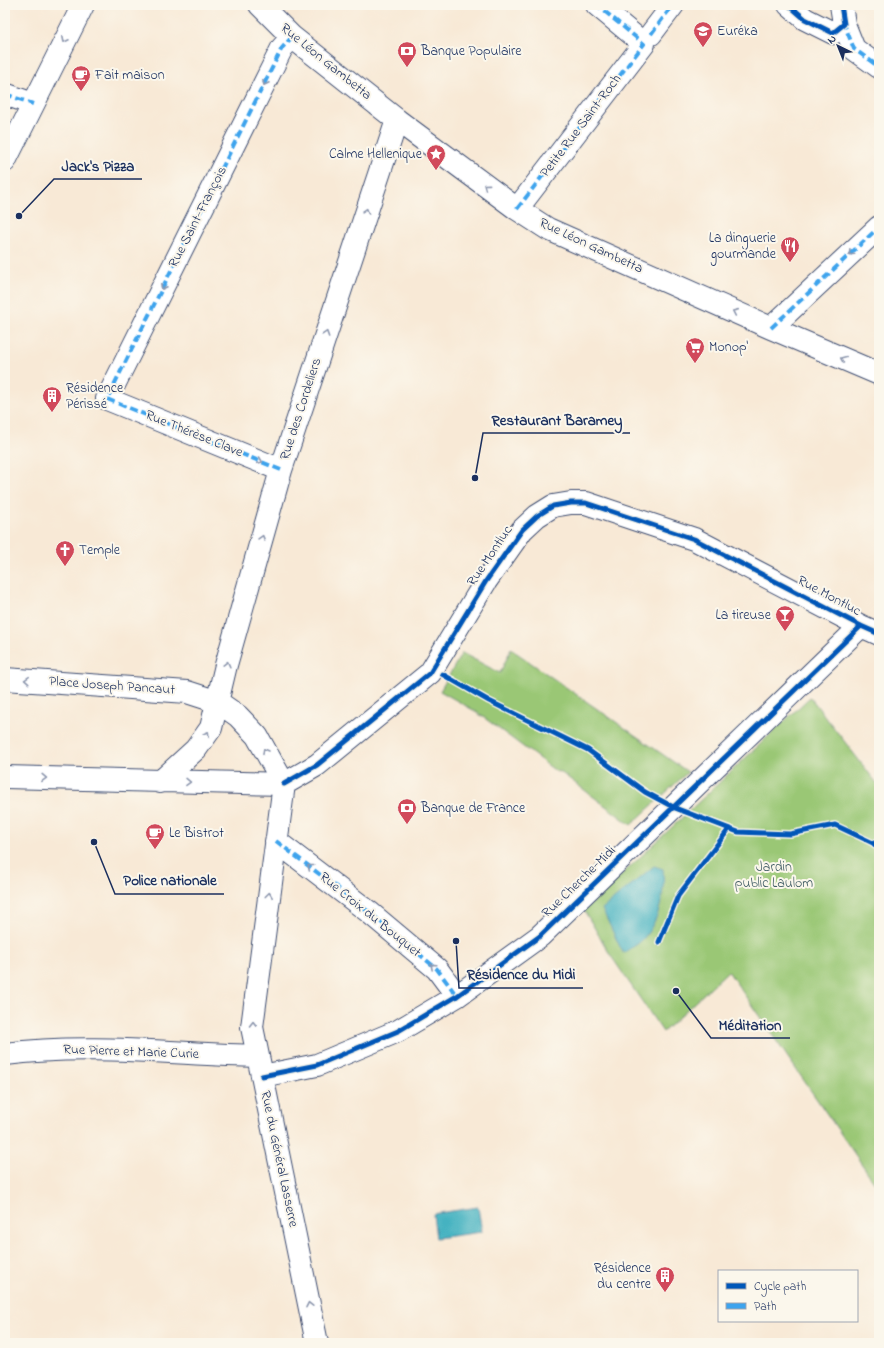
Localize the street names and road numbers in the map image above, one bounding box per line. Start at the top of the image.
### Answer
street label: Rue Léon Gambetta [276,18,376,106]
street label: Petite Rue Saint-Roch [535,70,627,182]
street label: Rue Saint-François [163,163,233,271]
street label: Rue Léon Gambetta [536,213,646,279]
street label: Rue des Cordeliers [275,355,327,463]
street label: Rue Thérèse Clave [142,405,247,463]
street label: Rue Montluc [462,521,519,591]
street label: Rue Montluc [793,570,865,622]
street label: Place Joseph Pancaut [48,671,176,701]
street label: Rue Cherche-Midi [537,841,621,923]
street label: Rue Croix du Bouquet [314,867,426,963]
street label: Rue Pierre et Marie Curie [63,1039,200,1065]
street label: Rue du Général Lasserre [254,1089,304,1230]

